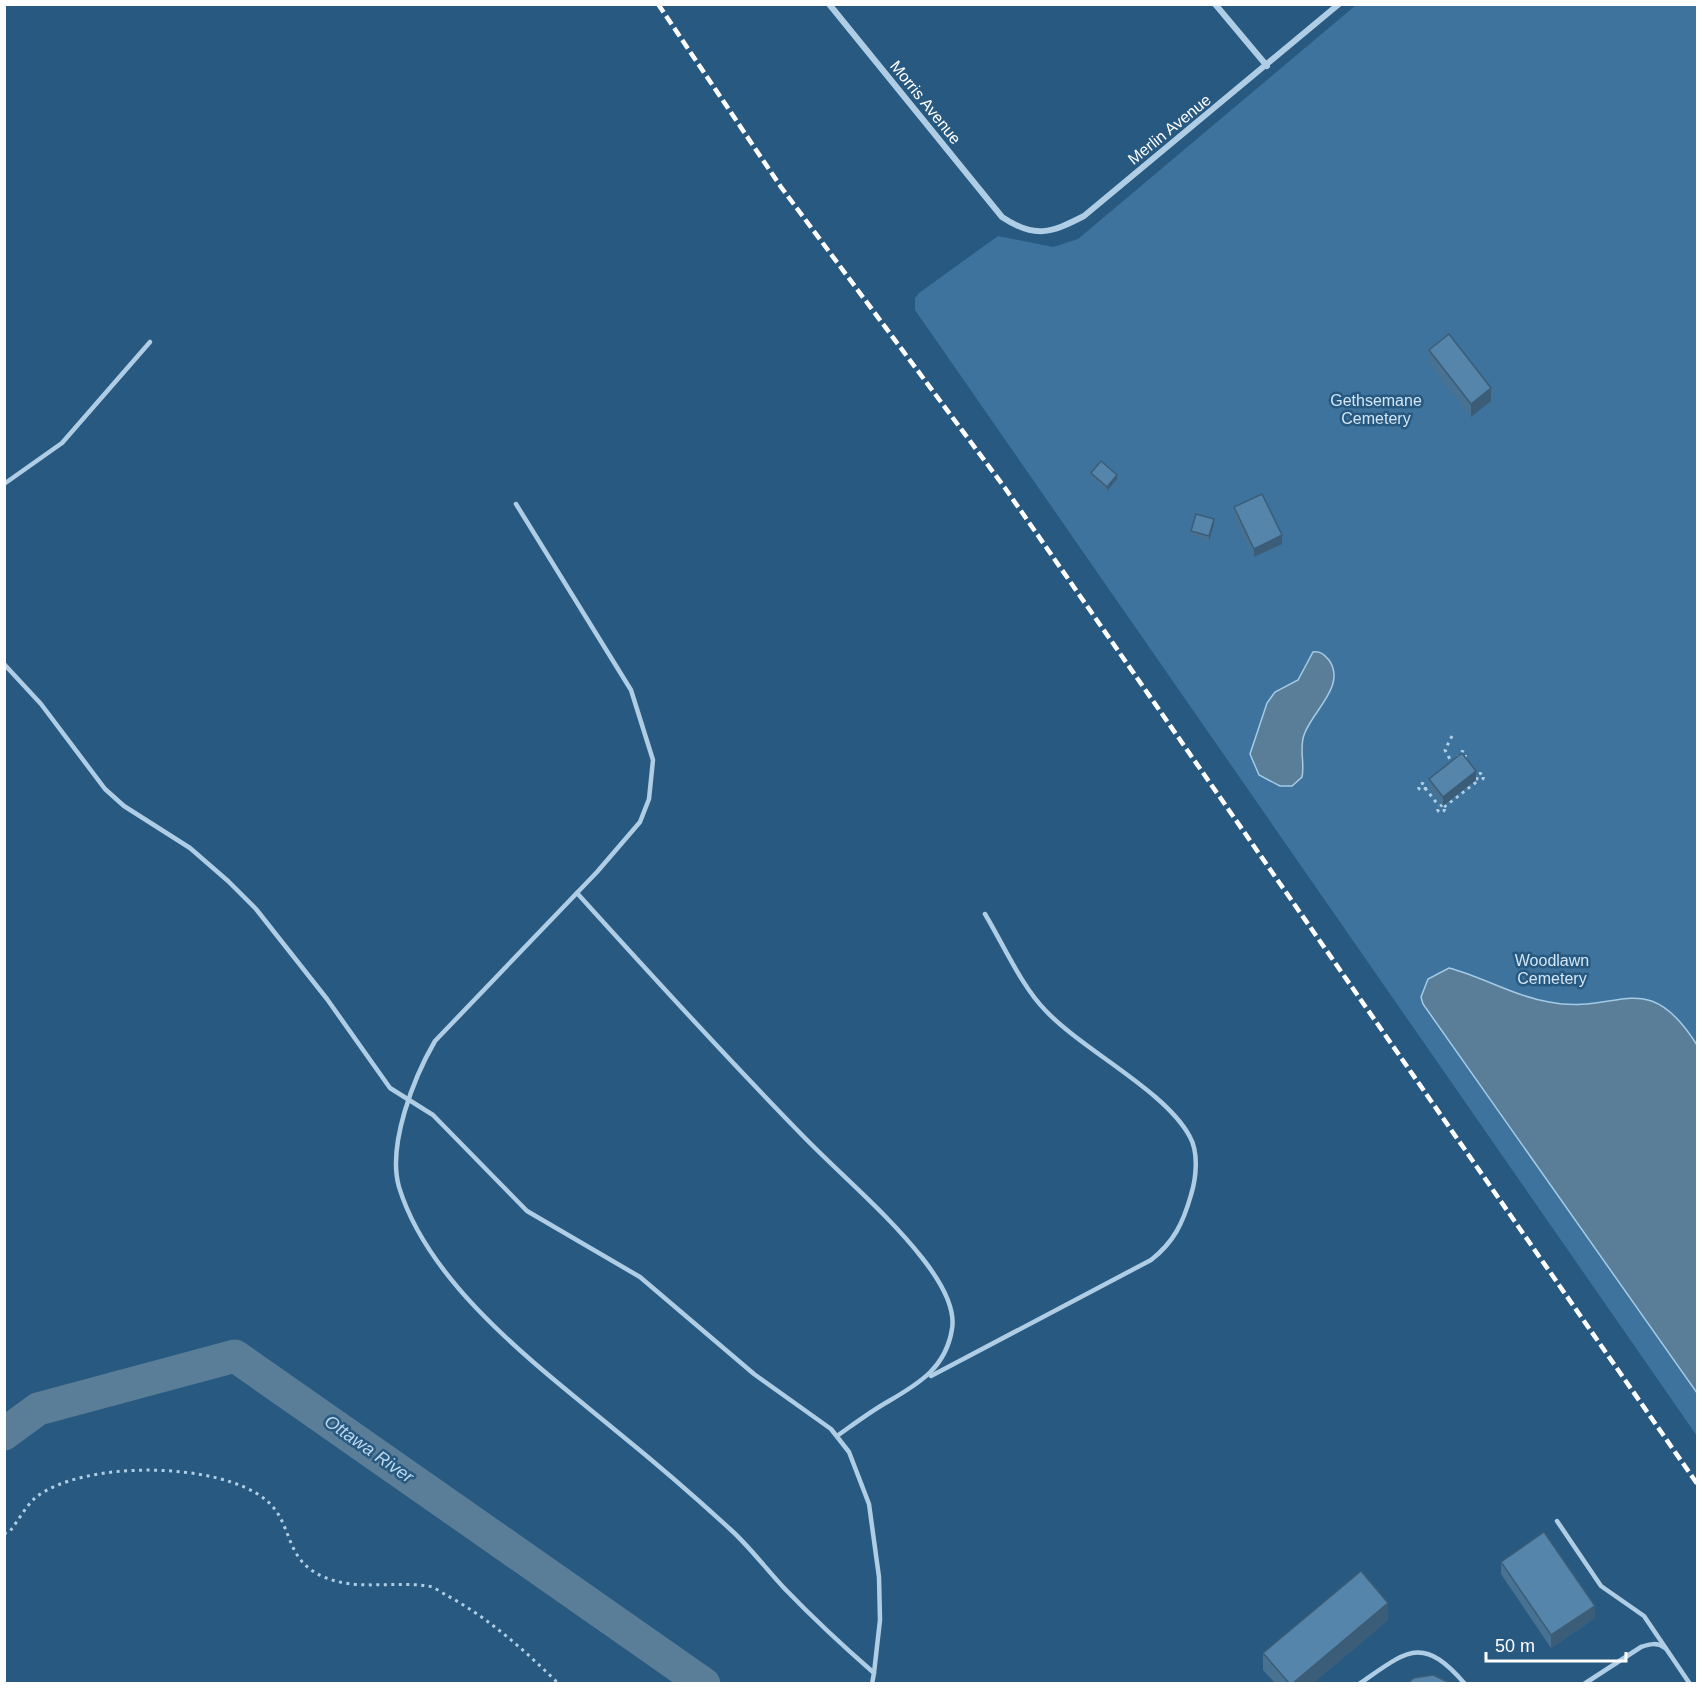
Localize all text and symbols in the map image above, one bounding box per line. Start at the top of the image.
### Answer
street label: Morris Avenue [887,57,964,147]
street label: Merlin Avenue [1125,91,1214,168]
park label: Gethsemane Cemetery [1330,392,1422,427]
park label: Woodlawn Cemetery [1515,952,1589,987]
water label: Ottawa River [321,1411,418,1488]
scale bar [1486,1625,1626,1663]
text: 50 m [1495,1636,1535,1656]

